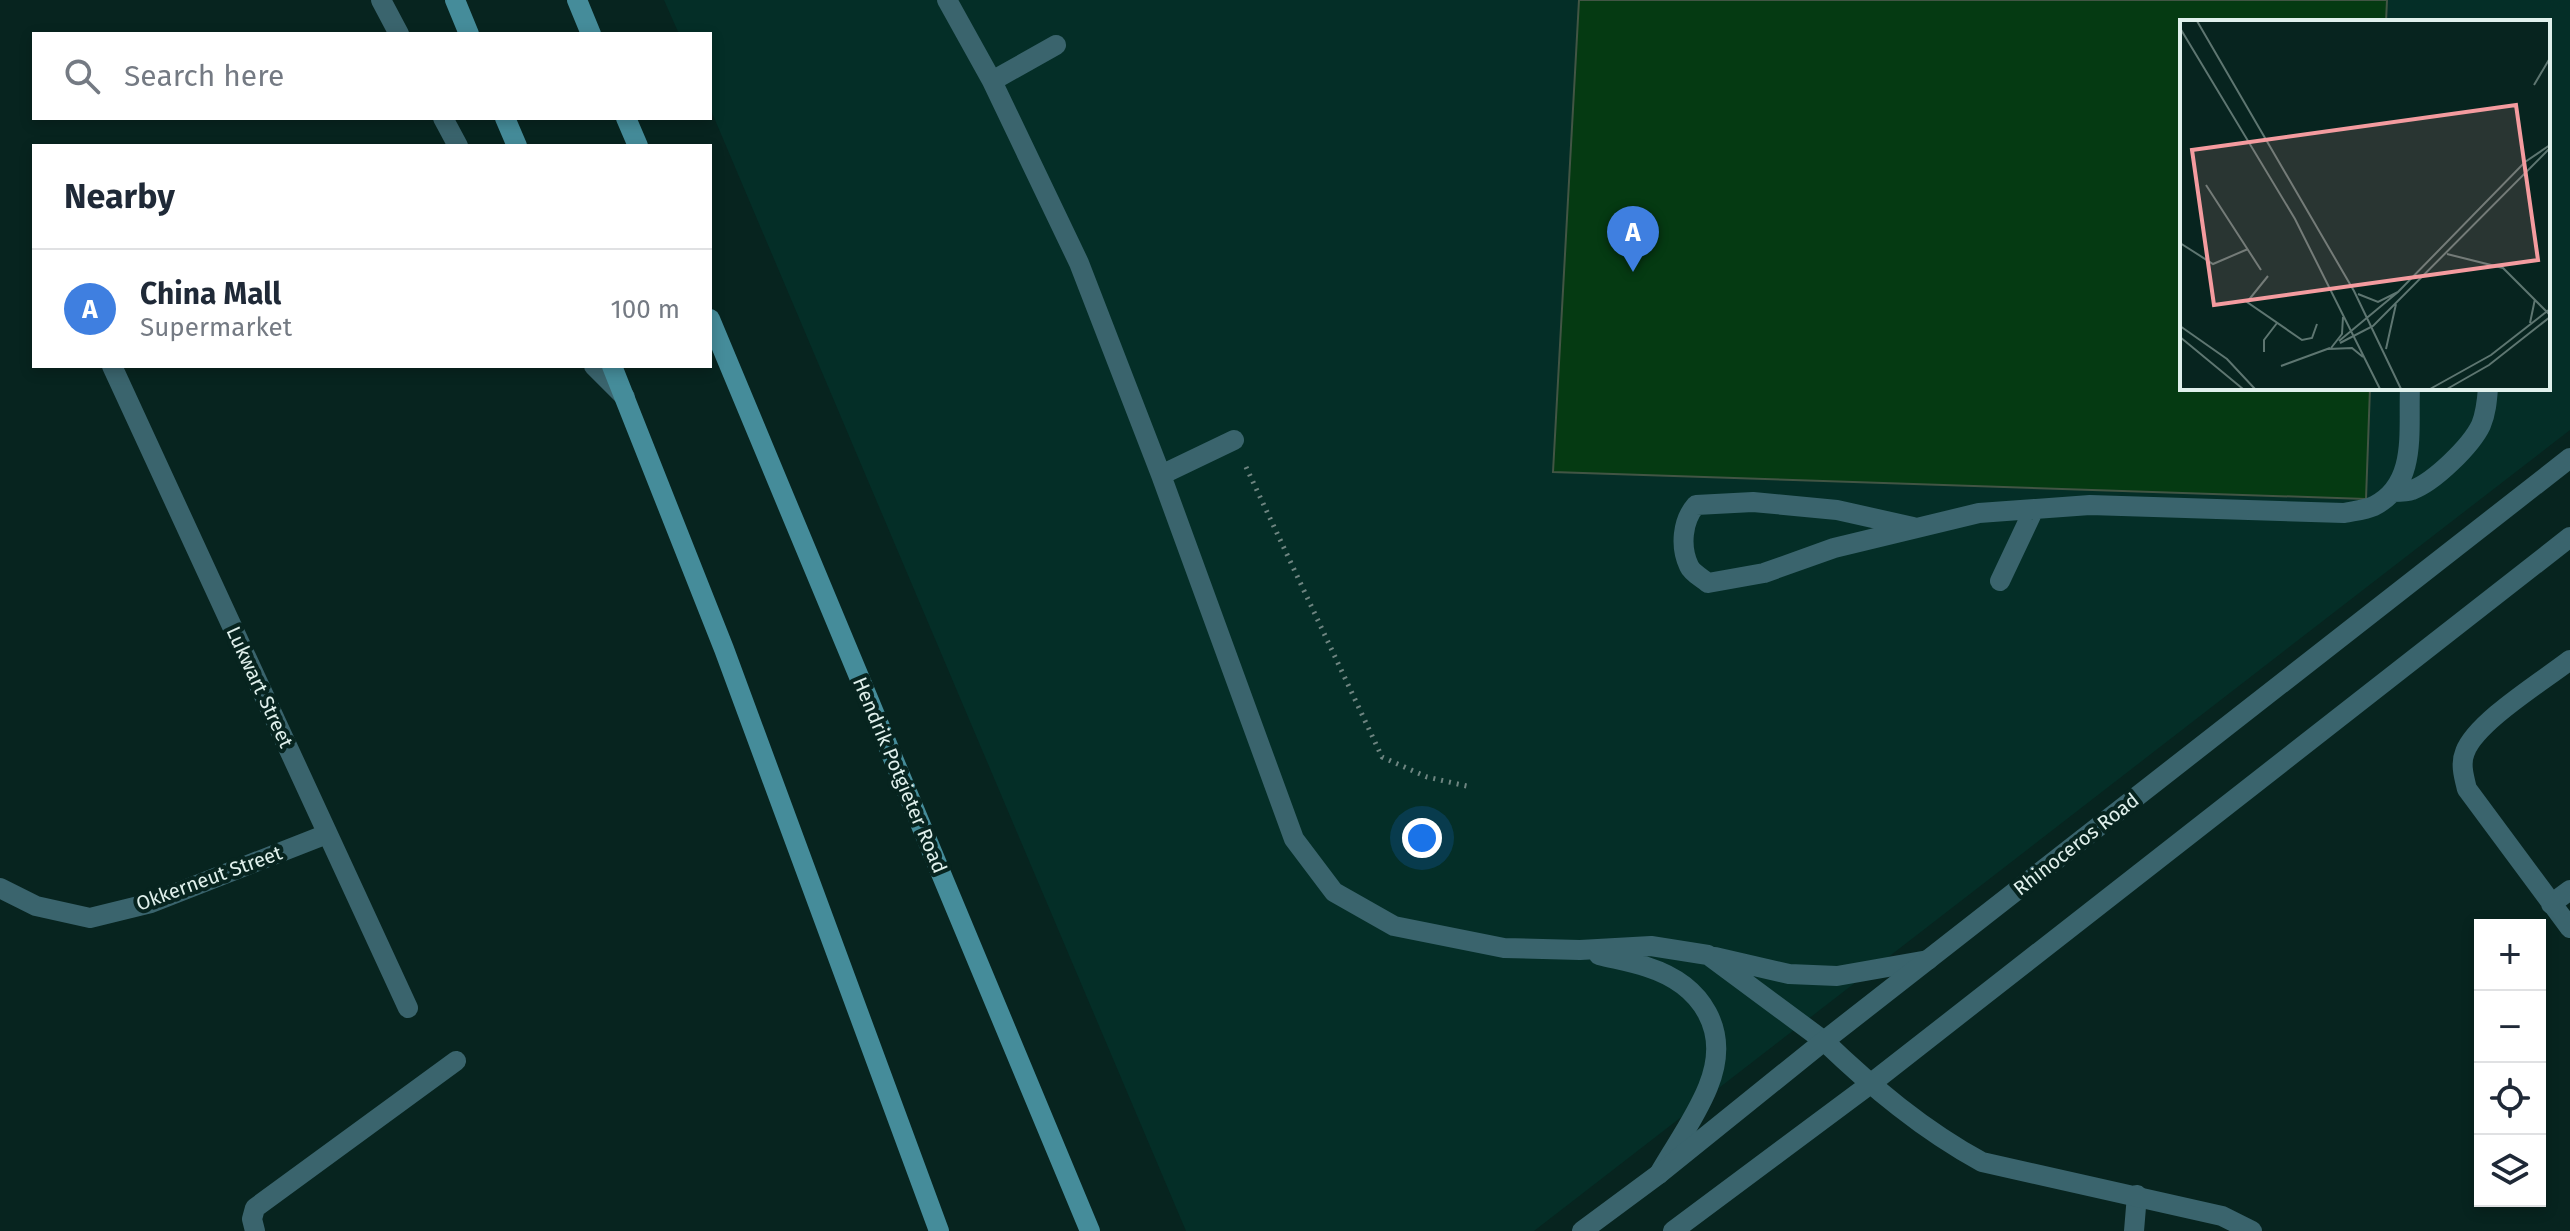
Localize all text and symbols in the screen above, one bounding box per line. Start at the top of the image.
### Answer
inset map [2180,20,2550,390]
search box [32,32,712,120]
icon: search [60,54,104,98]
text: Search here [124,58,284,94]
text: Nearby [64,176,175,217]
pin: A [1607,206,1659,272]
text: China Mall [140,276,281,312]
text: A [82,294,98,325]
text: 100 m [611,294,680,325]
text: Supermarket [140,312,292,343]
street label: Lukwart Street [221,623,299,752]
street label: Hendrik Potgieter Road [848,673,952,877]
street label: Rhinoceros Road [2009,788,2143,900]
your location [1402,818,1442,858]
street label: Okkerneut Street [133,840,286,916]
map controls [2474,919,2546,1207]
button: + [2474,919,2546,991]
button: − [2474,991,2546,1063]
button: locate [2474,1063,2546,1135]
button: layers [2474,1135,2546,1207]

